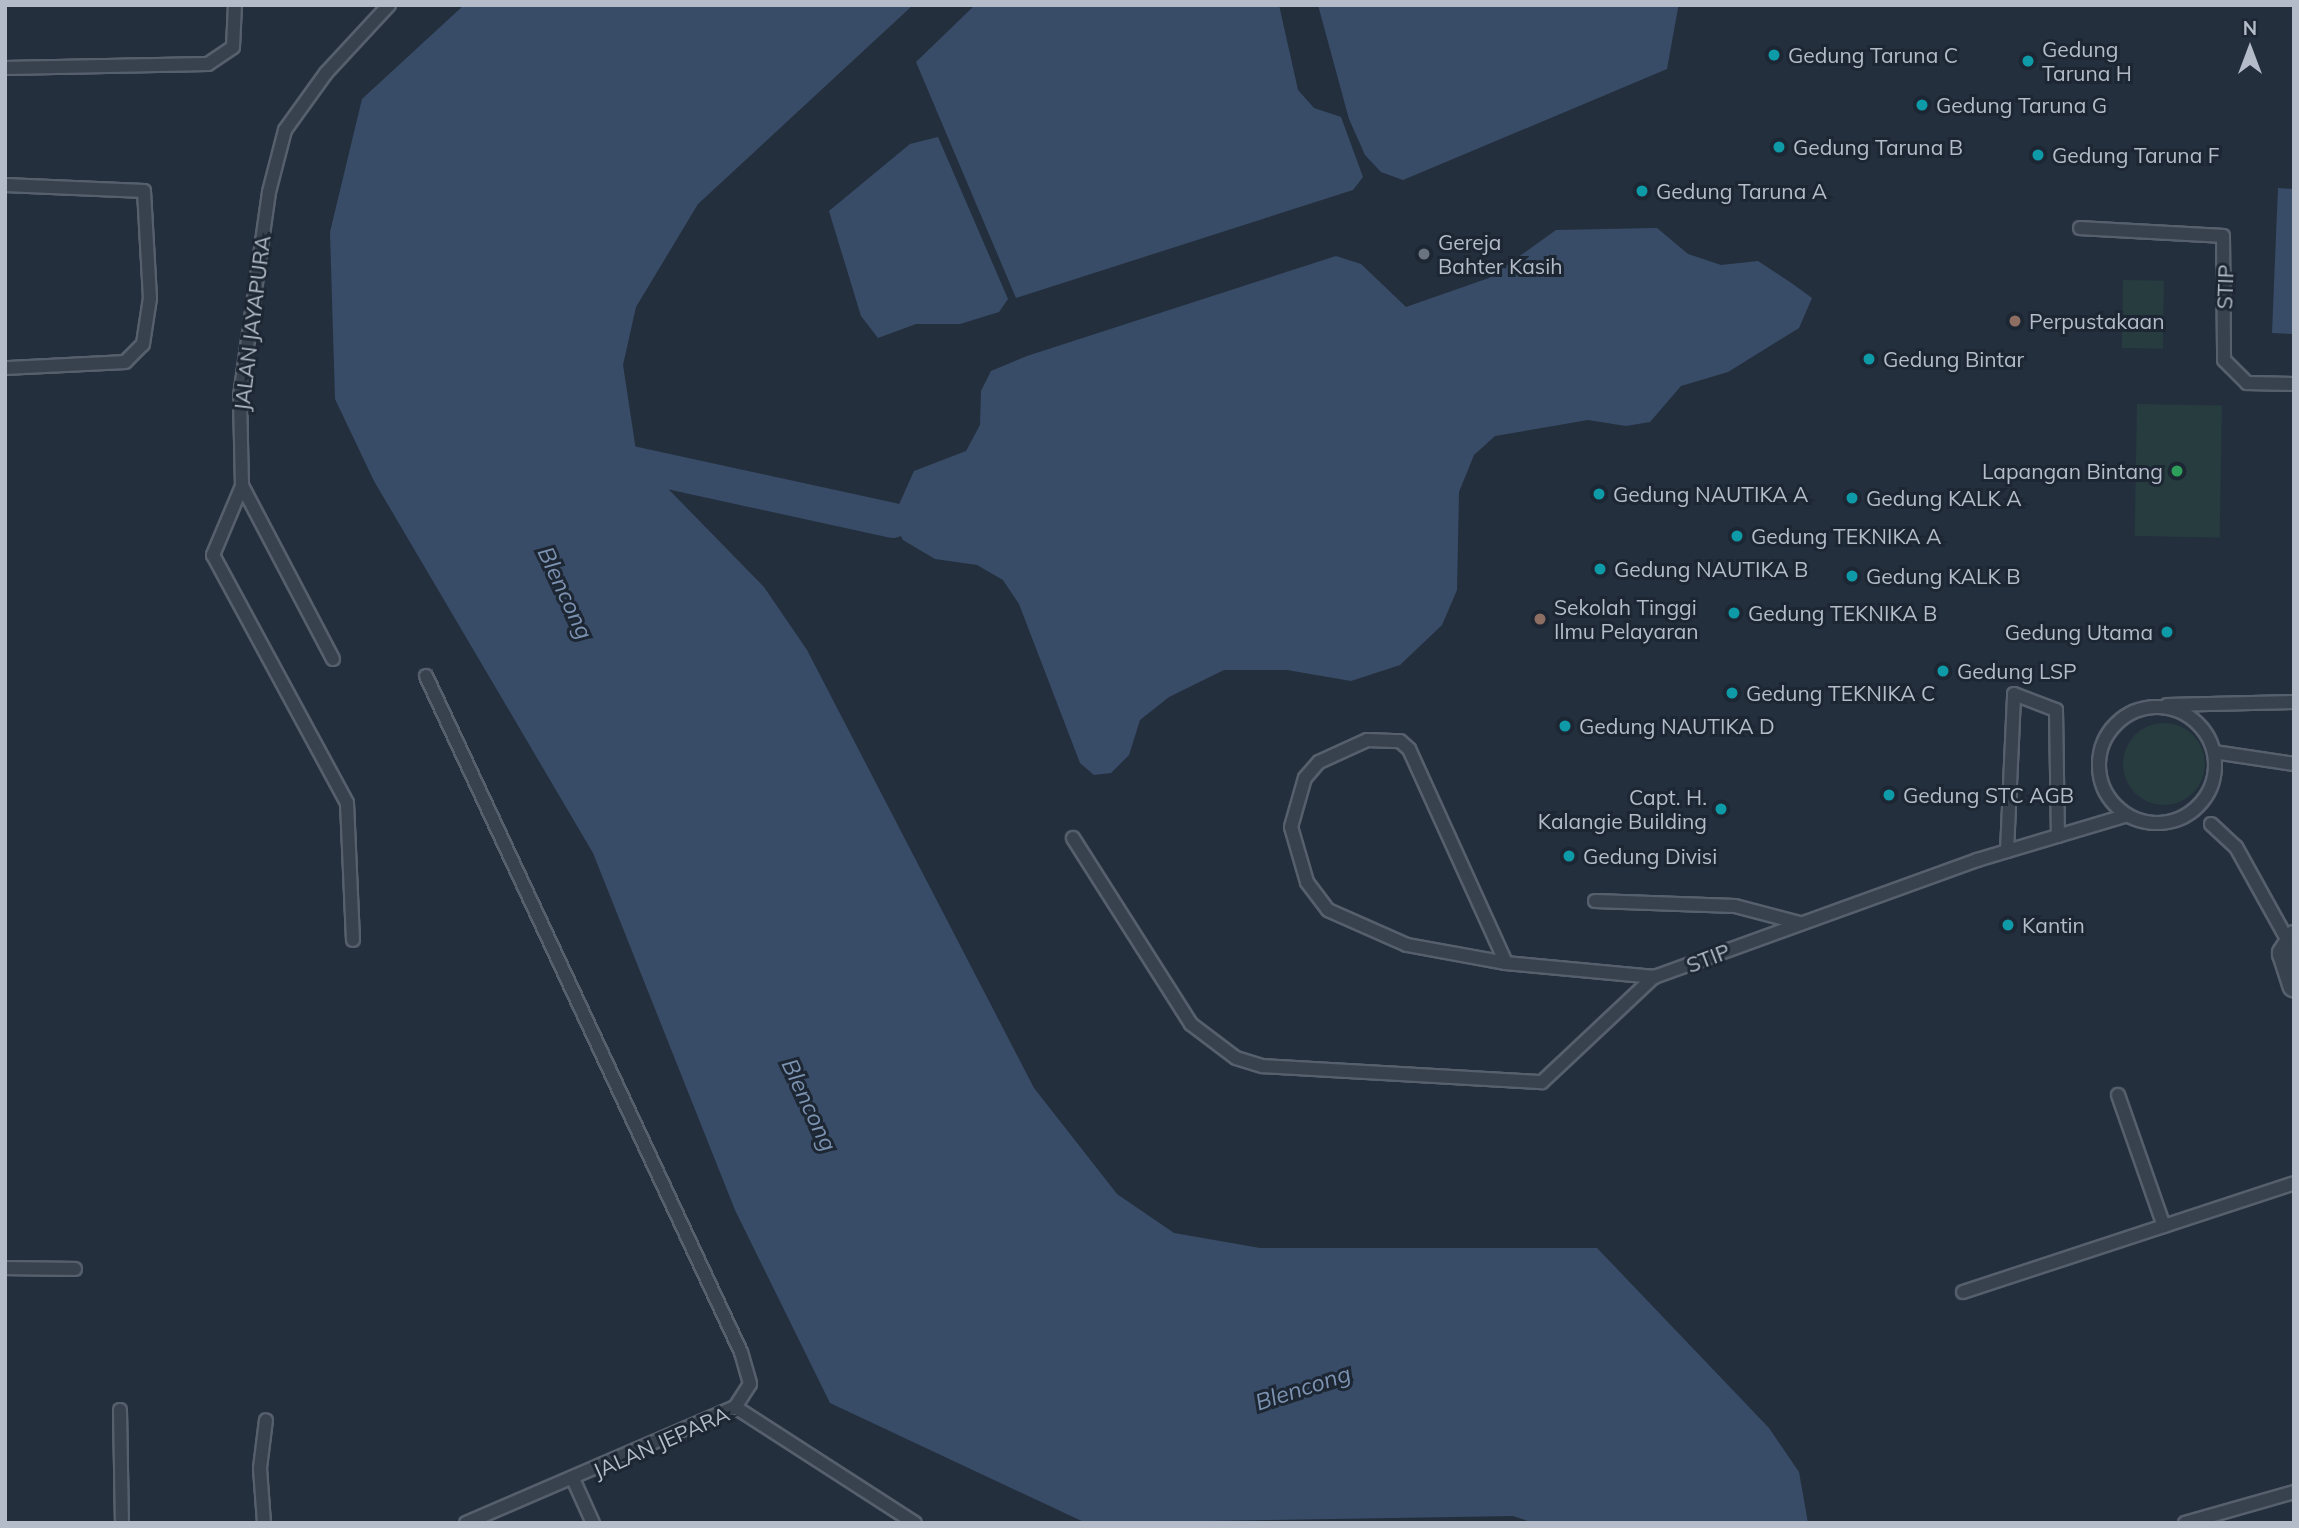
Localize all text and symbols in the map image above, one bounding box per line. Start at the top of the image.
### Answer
north arrow [2215,14,2285,84]
text: N [2243,16,2257,40]
place label: Gedung Taruna H [2042,36,2132,86]
place label: Gedung Taruna C [1788,42,1958,68]
marker: Gedung Taruna C [1766,47,1782,63]
marker: Gedung Taruna H [2020,53,2036,69]
place label: Gedung Taruna G [1936,92,2107,118]
marker: Gedung Taruna G [1914,97,1930,113]
place label: Gedung Taruna B [1793,134,1963,160]
marker: Gedung Taruna B [1771,139,1787,155]
place label: Gedung Taruna F [2052,142,2220,168]
marker: Gedung Taruna F [2030,147,2046,163]
place label: Gedung Taruna A [1656,178,1827,204]
marker: Gedung Taruna A [1634,183,1650,199]
place label: Gereja Bahter Kasih [1438,229,1563,279]
street label: JALAN JAYAPURA [229,234,275,412]
marker: Gereja Bahter Kasih [1416,246,1432,262]
street label: STIP [2212,264,2238,310]
place label: Perpustakaan [2029,308,2164,334]
marker: Perpustakaan [2007,313,2023,329]
place label: Gedung Bintar [1883,346,2024,372]
marker: Gedung Bintar [1861,351,1877,367]
place label: Lapangan Bintang [1982,458,2163,484]
marker: Lapangan Bintang [2169,463,2185,479]
place label: Gedung NAUTIKA A [1613,481,1808,507]
place label: Gedung KALK A [1866,485,2022,511]
marker: Gedung NAUTIKA A [1591,486,1607,502]
marker: Gedung KALK A [1844,490,1860,506]
place label: Gedung TEKNIKA A [1751,523,1941,549]
marker: Gedung TEKNIKA A [1729,528,1745,544]
water label: Blencong [532,542,598,644]
place label: Gedung NAUTIKA B [1614,556,1808,582]
marker: Gedung NAUTIKA B [1592,561,1608,577]
place label: Gedung KALK B [1866,563,2021,589]
marker: Gedung KALK B [1844,568,1860,584]
place label: Sekolah Tinggi Ilmu Pelayaran [1554,594,1699,644]
place label: Gedung TEKNIKA B [1748,600,1937,626]
marker: Gedung TEKNIKA B [1726,605,1742,621]
marker: Sekolah Tinggi Ilmu Pelayaran [1532,611,1548,627]
place label: Gedung Utama [2005,619,2153,645]
marker: Gedung Utama [2159,624,2175,640]
place label: Gedung LSP [1957,658,2077,684]
marker: Gedung LSP [1935,663,1951,679]
place label: Gedung TEKNIKA C [1746,680,1935,706]
marker: Gedung TEKNIKA C [1724,685,1740,701]
place label: Gedung NAUTIKA D [1579,713,1775,739]
marker: Gedung NAUTIKA D [1557,718,1573,734]
place label: Gedung STC AGB [1903,782,2074,808]
place label: Capt. H. Kalangie Building [1538,784,1707,834]
marker: Gedung STC AGB [1881,787,1897,803]
marker: Capt. H. Kalangie Building [1713,801,1729,817]
place label: Gedung Divisi [1583,843,1717,869]
marker: Gedung Divisi [1561,848,1577,864]
place label: Kantin [2022,912,2085,938]
marker: Kantin [2000,917,2016,933]
street label: STIP [1683,938,1733,978]
water label: Blencong [776,1054,842,1156]
water label: Blencong [1252,1360,1354,1416]
street label: JALAN JEPARA [589,1401,733,1483]

